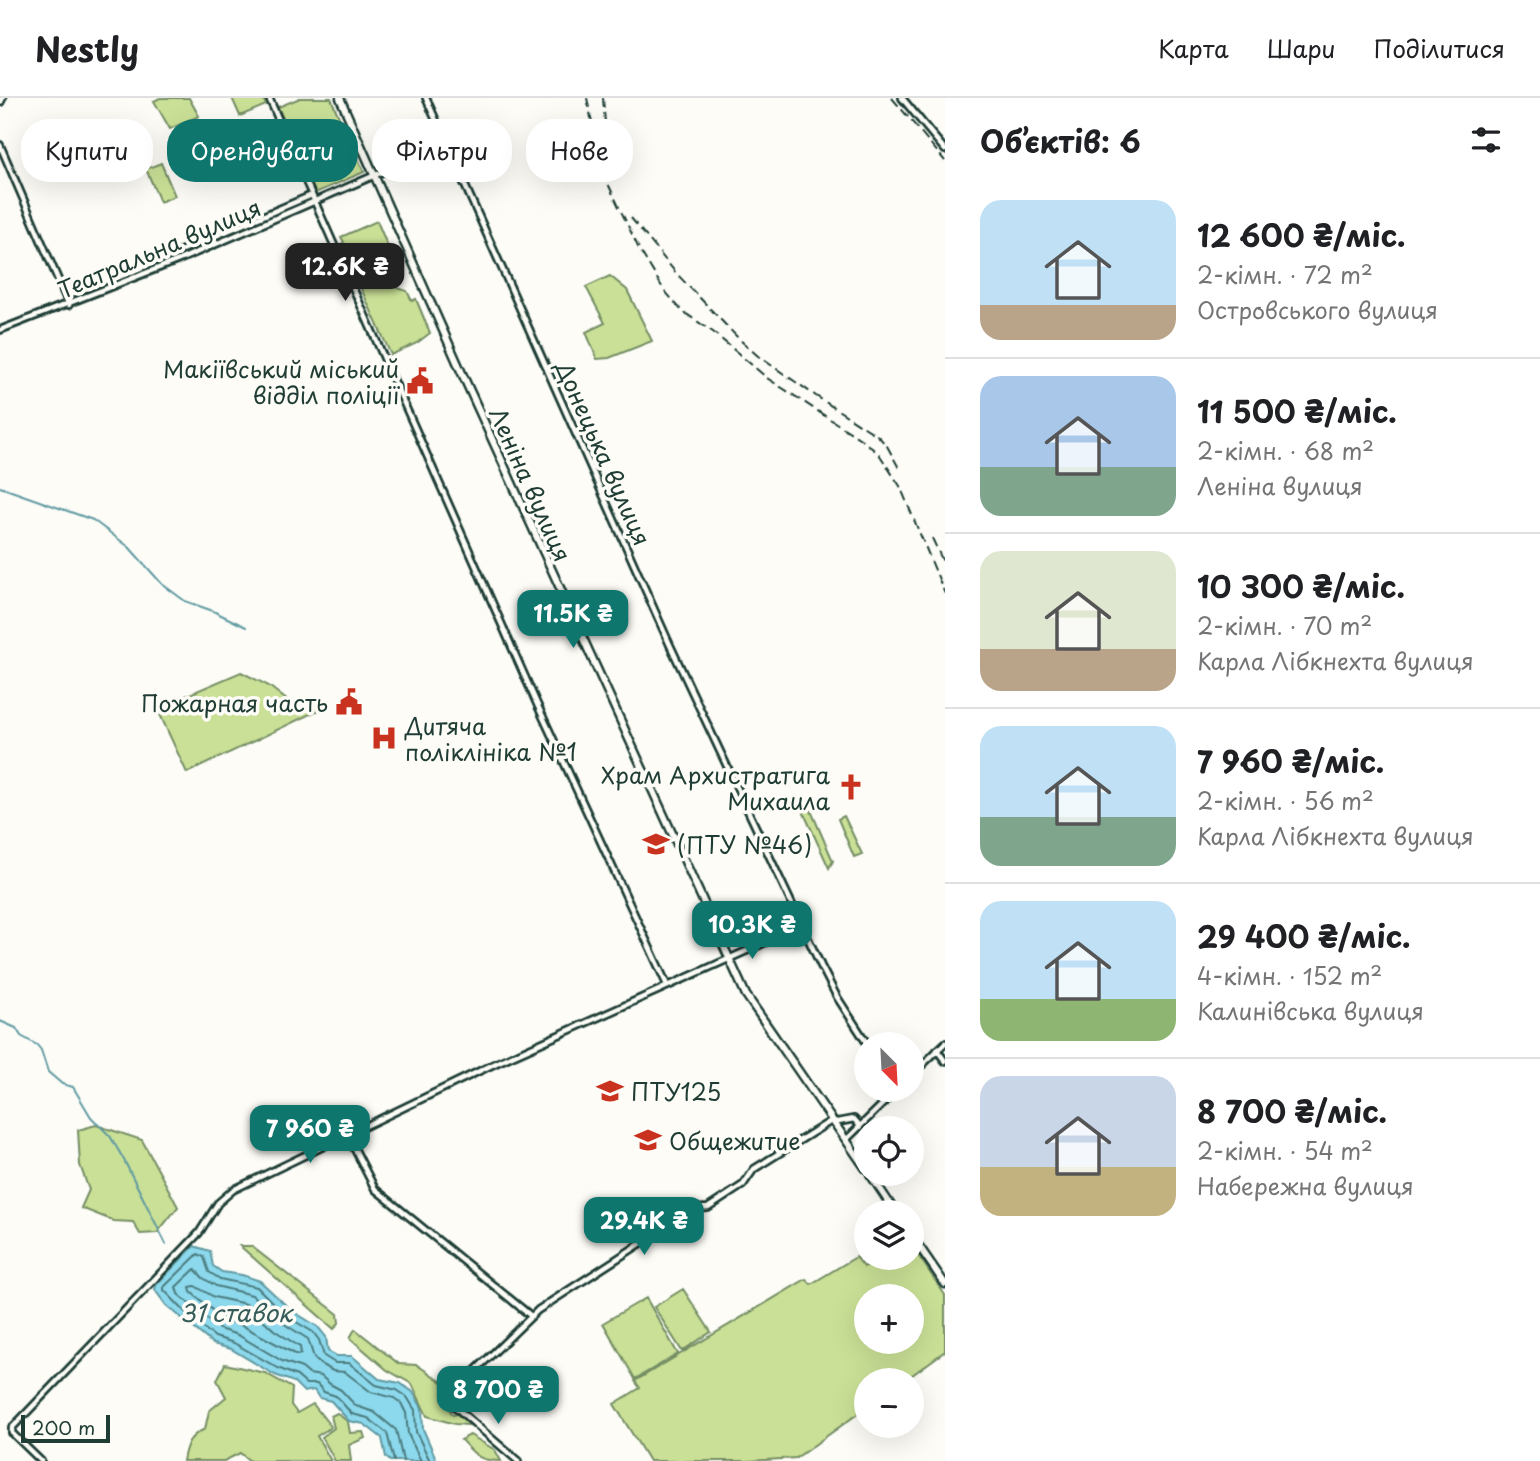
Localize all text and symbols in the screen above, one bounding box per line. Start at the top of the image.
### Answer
text: Nestly [35,23,139,73]
text: Карта [1158,30,1229,66]
text: Шари [1267,30,1336,66]
text: Поділитися [1374,30,1505,66]
text: Об’єктів: 6 [980,118,1141,163]
chip: Купити [21,119,153,182]
chip: Орендувати [167,119,358,182]
chip: Фільтри [372,119,512,182]
chip: Нове [526,119,633,182]
icon: filters [1467,121,1505,159]
street label: Театральна вулиця [52,189,266,307]
text: 12 600 ₴/міс. [1197,212,1406,257]
icon: home [1036,228,1120,312]
pin: 12.6K ₴ [280,244,410,303]
text: 12.6K ₴ [301,248,389,283]
text: 2-кімн. · 72 m² [1197,257,1373,292]
text: Островського вулиця [1197,292,1438,327]
place label: Макіївський міський відділ поліції [163,351,400,412]
street label: Донецька вулиця [547,354,660,551]
public building icon: Макіївський міський відділ поліції [405,366,435,396]
text: 11 500 ₴/міс. [1197,388,1397,433]
street label: Леніна вулиця [481,401,581,567]
icon: home [1036,404,1120,488]
text: 2-кімн. · 68 m² [1197,433,1374,468]
text: Леніна вулиця [1197,468,1363,503]
text: 10 300 ₴/міс. [1197,563,1405,608]
icon: home [1036,579,1120,663]
pin: 11.5K ₴ [508,590,638,650]
text: 11.5K ₴ [533,595,613,630]
text: 2-кімн. · 70 m² [1197,608,1372,643]
text: Карла Лібкнехта вулиця [1197,643,1474,678]
place label: Пожарная часть [141,685,328,720]
public building icon: Пожарная часть [334,687,364,717]
place label: Дитяча поліклініка №1 [404,708,577,769]
hospital icon: Дитяча поліклініка №1 [369,723,399,753]
text: 7 960 ₴/міс. [1197,738,1384,783]
icon: home [1036,754,1120,838]
place label: Храм Архистратига Михаила [601,757,831,818]
church icon: Храм Архистратига Михаила [836,772,866,802]
text: 2-кімн. · 56 m² [1197,783,1374,818]
text: Карла Лібкнехта вулиця [1197,818,1474,853]
place label: (ПТУ №46) [677,827,812,862]
school or university icon: (ПТУ №46) [641,829,671,859]
pin: 10.3K ₴ [687,902,817,961]
text: 10.3K ₴ [708,906,796,941]
text: 29 400 ₴/міс. [1197,913,1411,958]
icon: home [1036,929,1120,1013]
text: 4-кімн. · 152 m² [1197,958,1382,993]
text: Калинівська вулиця [1197,993,1424,1028]
north arrow [854,1032,924,1102]
map controls [854,1032,924,1438]
place label: ПТУ125 [631,1074,721,1109]
school or university icon: ПТУ125 [595,1076,625,1106]
text: 8 700 ₴/міс. [1197,1088,1387,1133]
icon: home [1036,1104,1120,1188]
pin: 7 960 ₴ [245,1105,375,1165]
text: 7 960 ₴ [266,1110,354,1145]
button: locate [854,1116,924,1186]
place label: Общежитие [669,1123,801,1158]
school or university icon: Общежитие [633,1125,663,1155]
text: 2-кімн. · 54 m² [1197,1133,1373,1168]
text: Набережна вулиця [1197,1168,1414,1203]
pin: 29.4K ₴ [579,1198,709,1257]
button: layers [854,1200,924,1270]
text: 29.4K ₴ [600,1202,688,1237]
button: + [854,1284,924,1354]
water label: 31 ставок [180,1294,294,1330]
pin: 8 700 ₴ [433,1366,563,1426]
button: − [854,1368,924,1438]
text: 8 700 ₴ [453,1371,543,1406]
scale bar [21,1412,110,1444]
text: 200 m [32,1413,95,1441]

